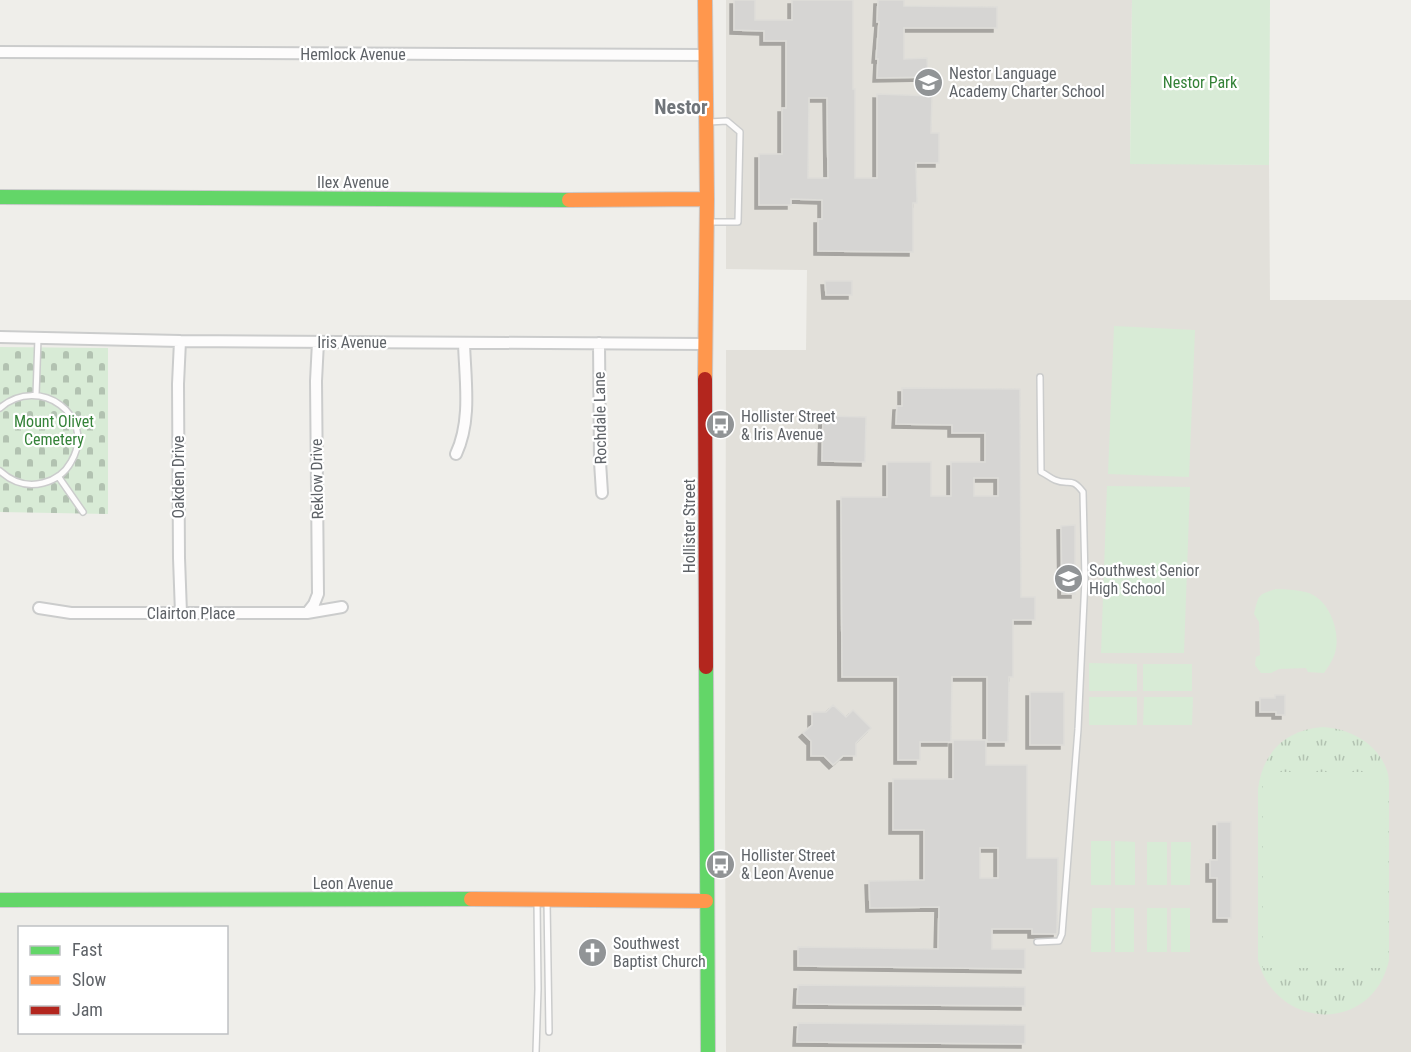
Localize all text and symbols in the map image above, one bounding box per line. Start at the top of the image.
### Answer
street label: Hemlock Avenue [300,45,406,64]
place label: Nestor Language Academy Charter School [949,64,1105,101]
school or university icon: Nestor Language Academy Charter School [912,66,944,98]
park label: Nestor Park [1163,73,1238,92]
district label: Nestor [654,95,708,119]
street label: Ilex Avenue [317,173,389,192]
street label: Iris Avenue [317,333,387,352]
street label: Rochdale Lane [590,372,610,464]
place label: Hollister Street & Iris Avenue [741,407,836,444]
bus stop icon: Hollister Street & Iris Avenue [704,409,736,441]
park label: Mount Olivet Cemetery [14,412,94,449]
street label: Oakden Drive [169,435,188,519]
street label: Reklow Drive [307,438,327,520]
street label: Hollister Street [680,478,699,573]
place label: Southwest Senior High School [1089,561,1199,598]
school or university icon: Southwest Senior High School [1052,563,1084,595]
street label: Clairton Place [147,604,235,623]
place label: Hollister Street & Leon Avenue [741,846,836,883]
bus stop icon: Hollister Street & Leon Avenue [704,848,736,880]
street label: Leon Avenue [313,874,393,893]
legend [18,926,228,1034]
place label: Southwest Baptist Church [613,934,706,971]
church icon: Southwest Baptist Church [576,936,608,968]
text: Fast [72,939,103,960]
text: Slow [72,969,107,990]
text: Jam [72,999,103,1020]

